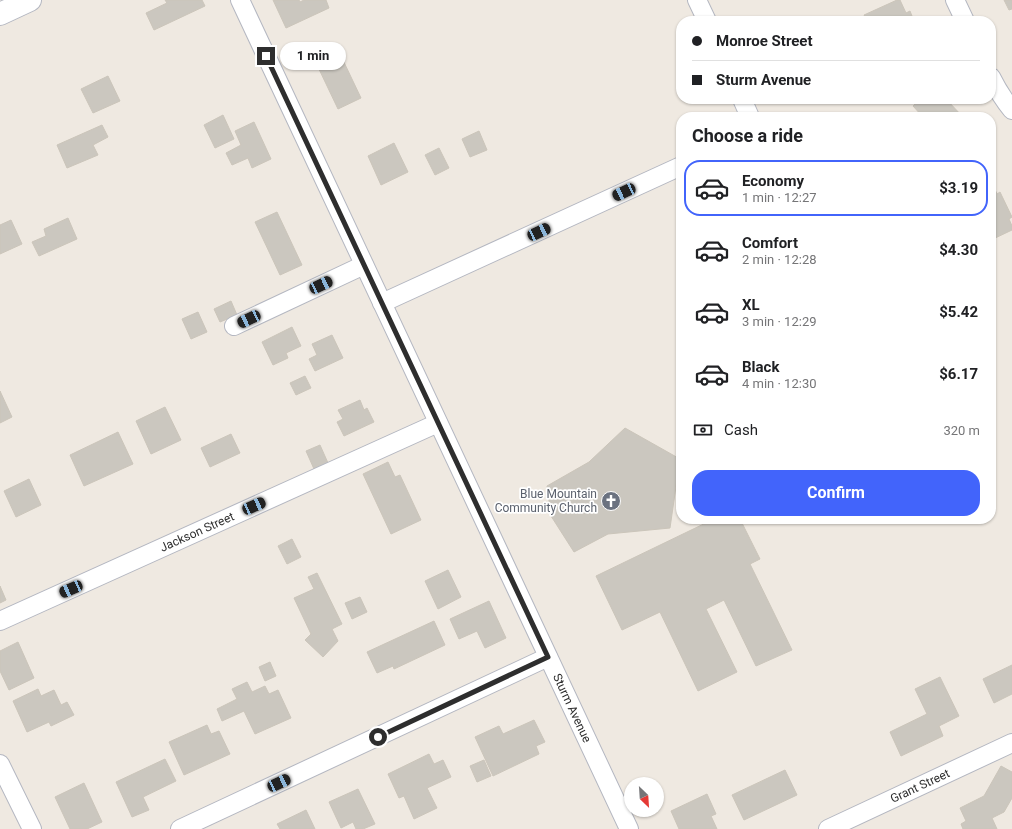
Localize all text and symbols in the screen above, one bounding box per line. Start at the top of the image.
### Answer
text: Monroe Street [716,32,813,50]
callout: 1 min [280,42,346,70]
route end [257,47,275,65]
text: 1 min [297,48,329,63]
text: Sturm Avenue [716,71,811,89]
text: Choose a ride [692,125,803,146]
icon: car [694,170,730,206]
text: Economy [742,172,804,190]
text: $3.19 [939,179,978,197]
car [611,181,637,203]
text: 1 min · 12:27 [742,190,817,205]
car [526,221,552,243]
icon: car [694,232,730,268]
text: Comfort [742,234,798,252]
text: $4.30 [939,241,978,259]
text: 2 min · 12:28 [742,252,817,267]
car [308,274,334,296]
icon: car [694,294,730,330]
text: XL [742,296,760,314]
text: $5.42 [939,303,978,321]
car [236,308,262,330]
text: 3 min · 12:29 [742,314,817,329]
icon: car [694,356,730,392]
text: Black [742,358,779,376]
text: $6.17 [939,365,978,383]
text: 4 min · 12:30 [742,376,817,391]
icon: cash [692,419,714,441]
text: Cash [724,421,758,439]
text: 320 m [943,423,980,438]
button: Confirm [692,470,980,516]
place label: Blue Mountain Community Church [495,487,597,515]
church icon: Blue Mountain Community Church [600,490,622,512]
car [241,496,267,516]
street label: Jackson Street [158,509,236,555]
car [58,579,84,599]
street label: Sturm Avenue [550,671,594,745]
route start [369,728,387,746]
street label: Grant Street [888,766,952,806]
car [266,772,292,794]
north arrow [624,777,664,817]
map controls [624,777,664,817]

